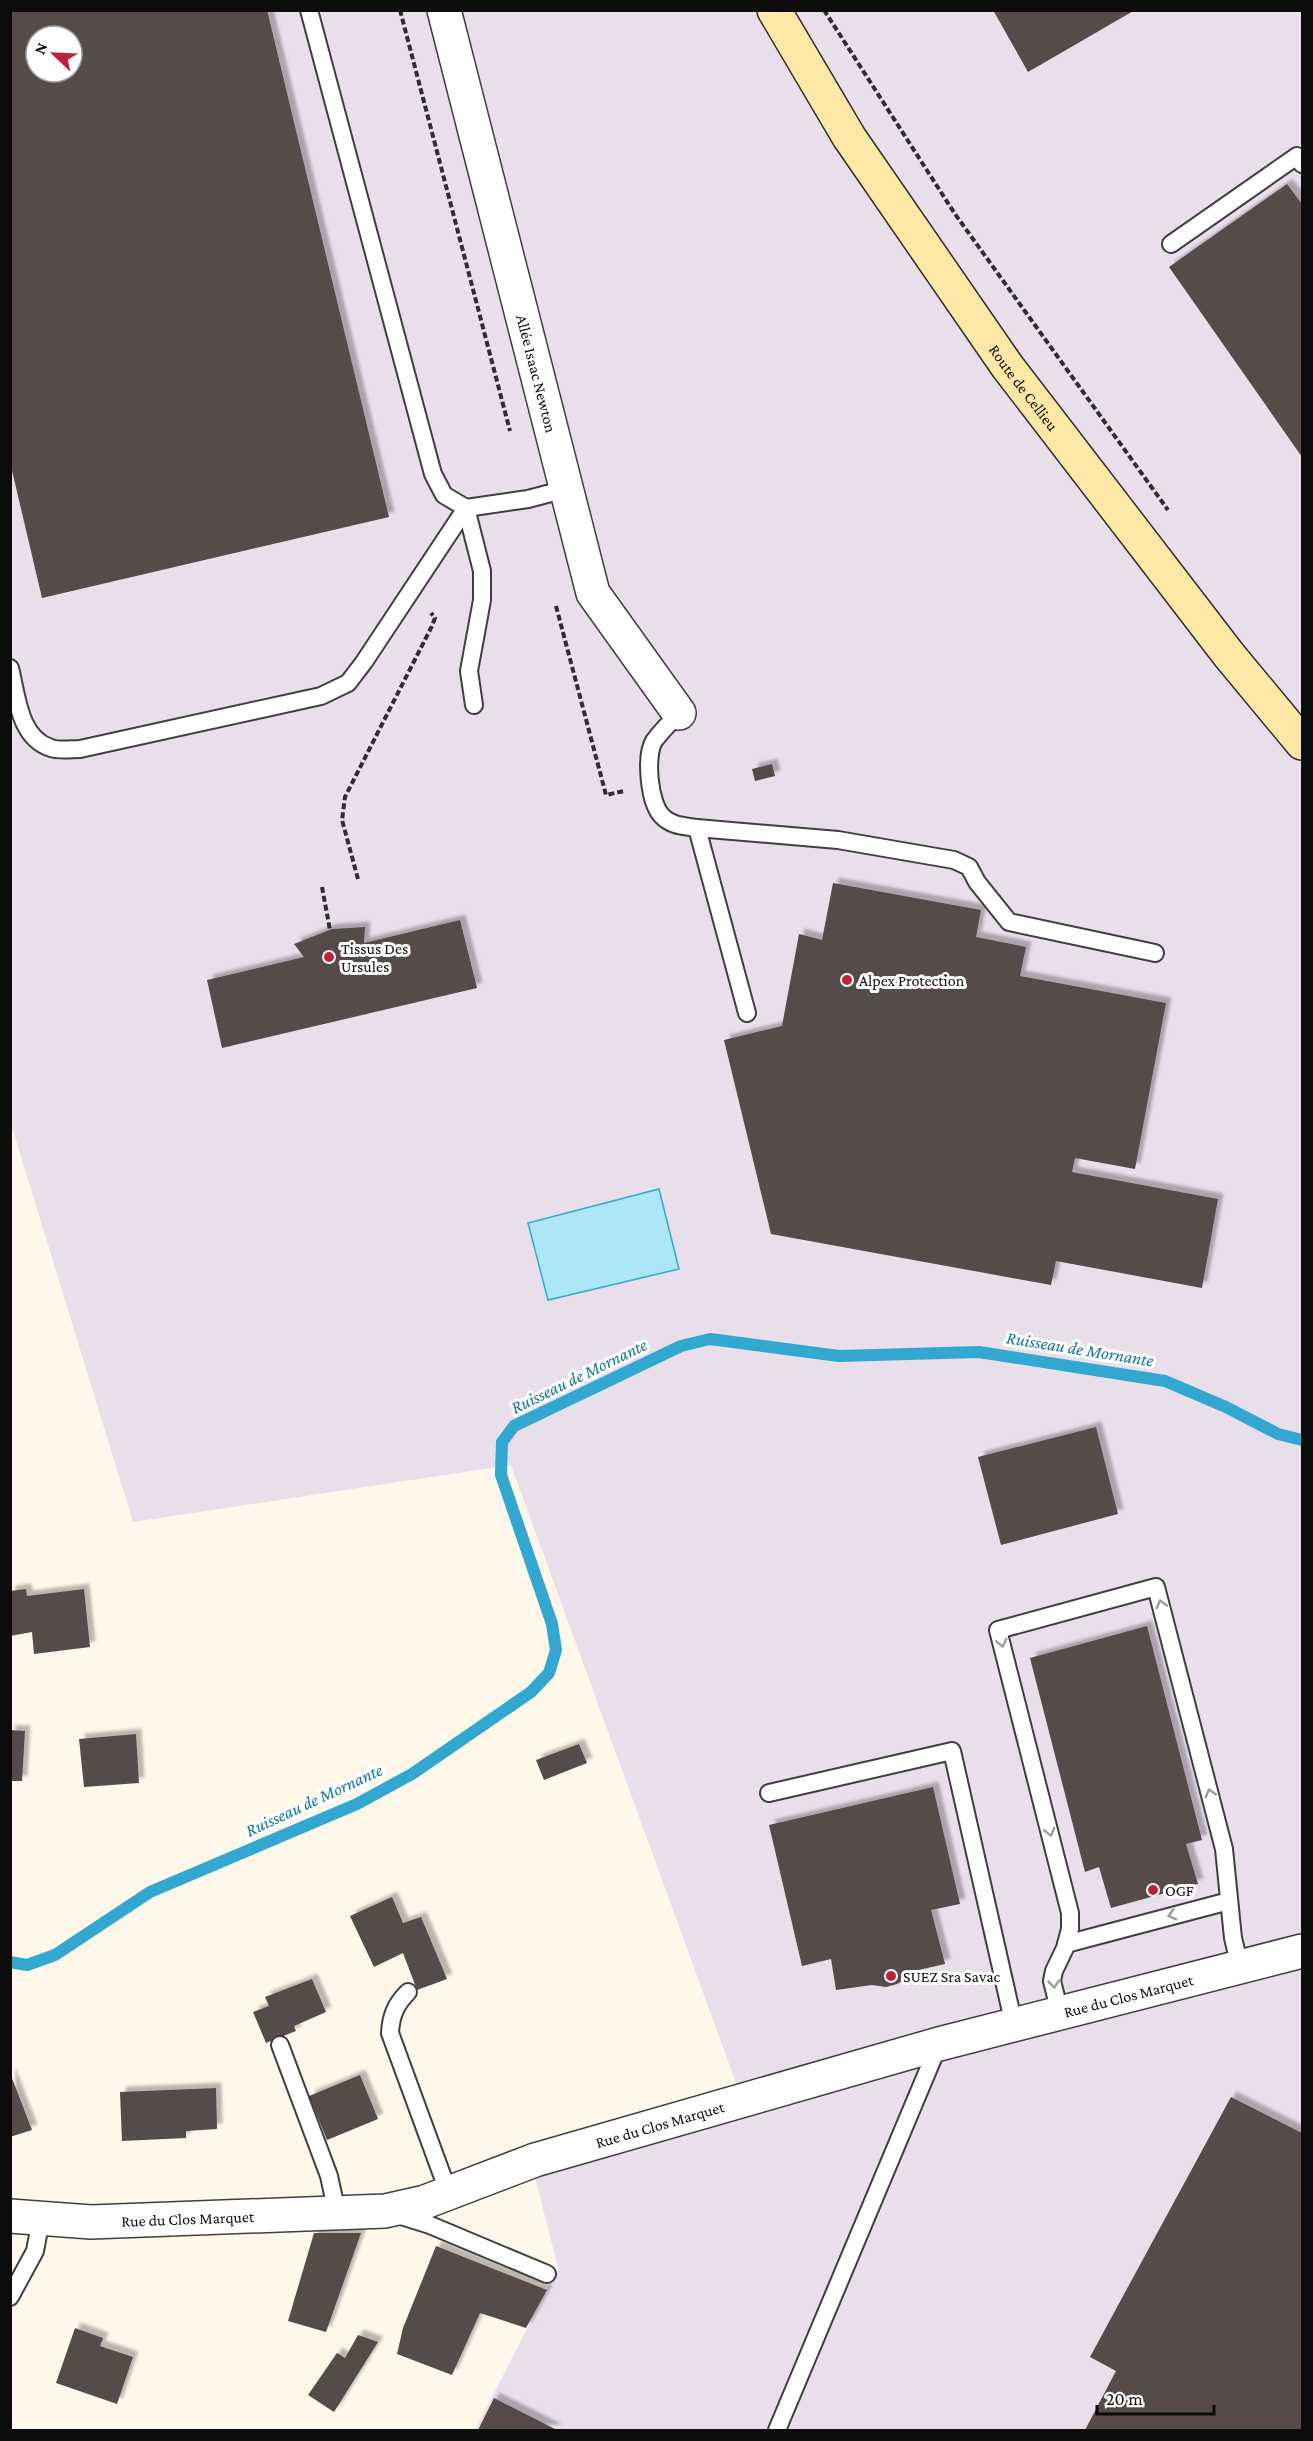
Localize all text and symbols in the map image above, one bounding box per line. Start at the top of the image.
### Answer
north arrow [24,24,84,84]
text: N [31,40,51,57]
street label: Allée Isaac Newton [514,313,560,434]
street label: Route de Cellieu [986,341,1062,434]
place label: Tissus Des Ursules [341,940,408,975]
marker: Tissus Des Ursules [322,950,336,964]
place label: Alpex Protection [859,972,965,990]
marker: Alpex Protection [840,973,854,987]
water label: Ruisseau de Mornante [1005,1327,1155,1371]
water label: Ruisseau de Mornante [508,1334,650,1418]
one-way arrow [1155,1599,1168,1609]
one-way arrow [994,1638,1007,1648]
water label: Ruisseau de Mornante [242,1759,386,1841]
one-way arrow [1204,1788,1217,1798]
one-way arrow [1042,1827,1055,1837]
place label: OGF [1165,1882,1194,1899]
marker: OGF [1146,1883,1160,1897]
one-way arrow [1168,1908,1178,1921]
place label: SUEZ Sra Savac [903,1968,1001,1985]
marker: SUEZ Sra Savac [884,1969,898,1983]
street label: Rue du Clos Marquet [1062,1971,1196,2020]
one-way arrow [1047,1980,1060,1989]
street label: Rue du Clos Marquet [594,2097,727,2151]
street label: Rue du Clos Marquet [121,2207,255,2229]
scale bar [1097,2378,1214,2416]
text: 20 m [1106,2389,1143,2409]

